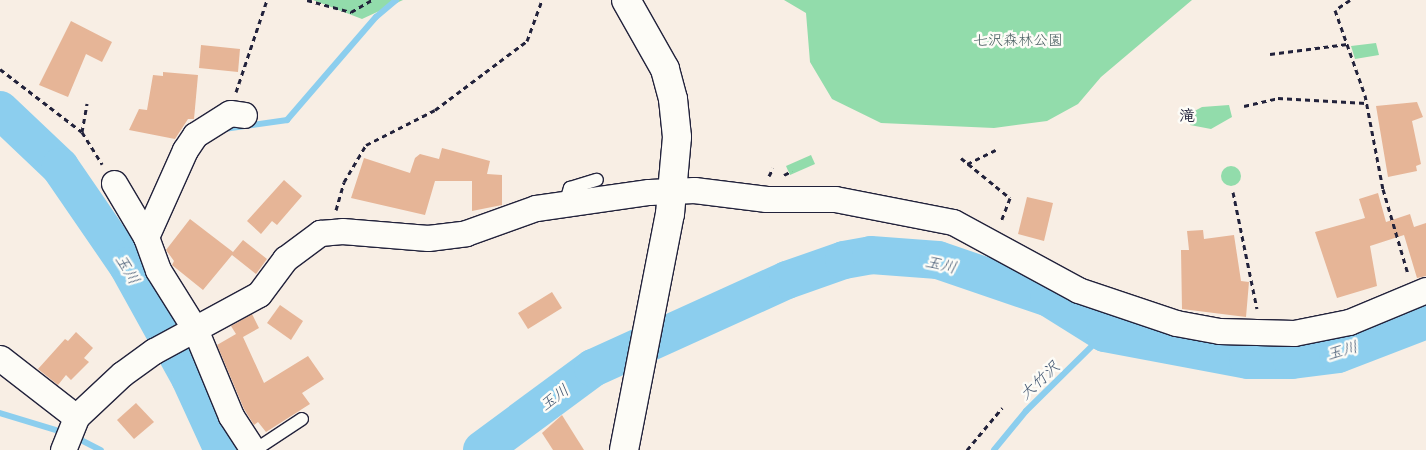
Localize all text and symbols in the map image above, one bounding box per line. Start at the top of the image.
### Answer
park label: 七沢森林公園 [973,31,1063,49]
district label: 滝 [1179,105,1195,125]
water label: 玉川 [112,250,144,288]
water label: 玉川 [923,251,959,277]
water label: 玉川 [1324,336,1360,364]
water label: 大竹沢 [1015,357,1063,403]
water label: 玉川 [535,380,573,414]

